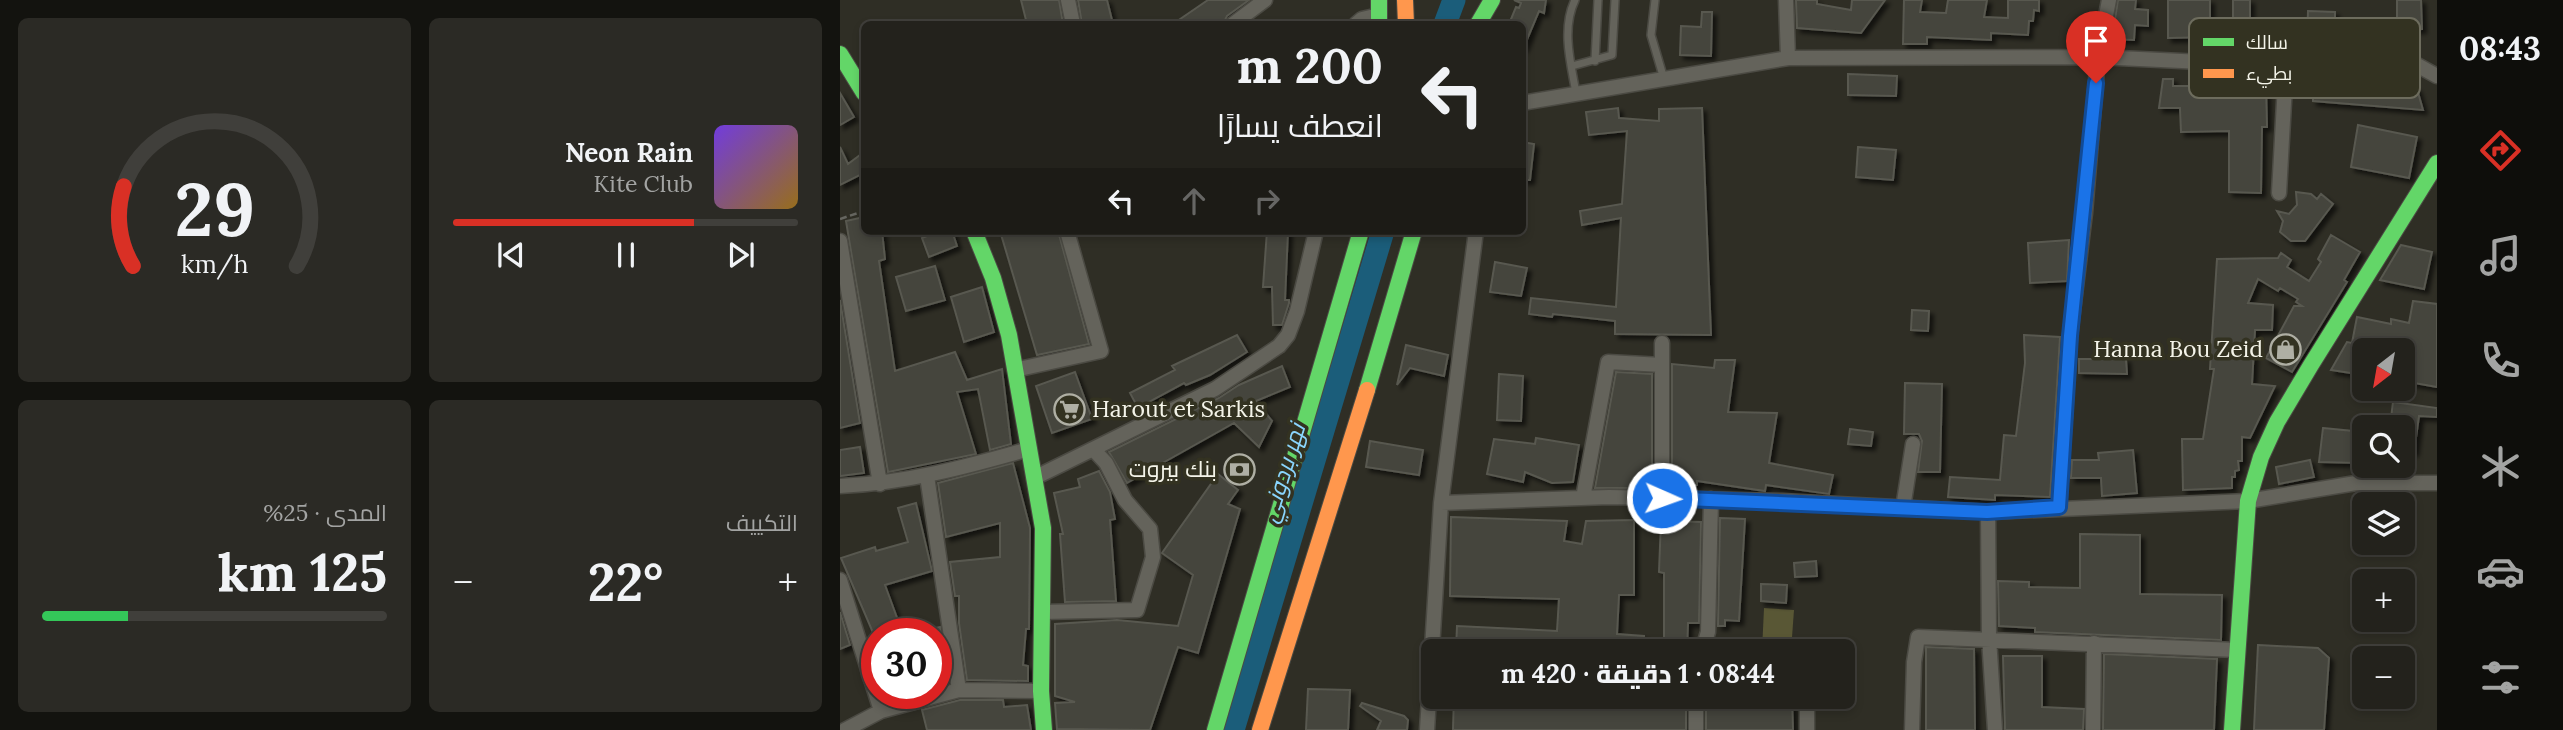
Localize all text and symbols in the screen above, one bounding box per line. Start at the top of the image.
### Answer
pin [2066,11,2126,83]
legend [2189,18,2420,98]
icon: arrive [2077,22,2115,60]
text: 08:43 [2459,28,2541,69]
text: سالك [2246,30,2288,54]
text: 200 m [1237,34,1383,96]
icon: left [1407,49,1498,140]
text: بطيء [2246,61,2292,88]
text: انعطف يسارًا [1217,105,1383,146]
icon: directions [2476,126,2525,175]
text: Neon Rain [565,136,693,169]
text: 29 [174,163,255,256]
text: Kite Club [594,169,693,198]
icon: left [1102,182,1140,220]
icon: ahead [1175,182,1213,220]
icon: right [1248,182,1286,220]
icon: music [2476,231,2525,280]
icon: previous [492,236,530,274]
icon: pause [607,236,645,274]
icon: next [722,236,760,274]
text: km/h [181,248,248,280]
shop icon: Hanna Bou Zeid [2269,332,2303,366]
place label: Hanna Bou Zeid [2093,334,2263,363]
icon: phone [2476,336,2525,385]
north arrow [2352,338,2415,401]
map controls [2352,338,2415,709]
supermarket icon: Harout et Sarkis [1052,392,1086,426]
place label: Harout et Sarkis [1092,394,1265,423]
button: search [2352,415,2415,478]
water label: نهر بردوني [1253,417,1317,527]
icon: climate [2476,442,2525,491]
bank icon: بنك بيروت [1223,452,1257,486]
place label: بنك بيروت [1129,454,1217,483]
position arrow [1625,461,1699,535]
button: layers [2352,492,2415,555]
text: المدى · 25% [263,498,387,527]
text: التكييف [726,508,798,537]
text: 125 km [218,539,387,605]
icon: car [2476,547,2525,596]
text: 22° [588,549,663,615]
text: − [453,558,473,606]
text: + [778,558,798,606]
button: + [2352,569,2415,632]
speed limit sign: 30 [861,618,952,709]
button: − [2352,646,2415,709]
icon: filters [2476,653,2525,702]
text: 08:44 · 1 دقيقة · 420 m [1501,657,1775,690]

